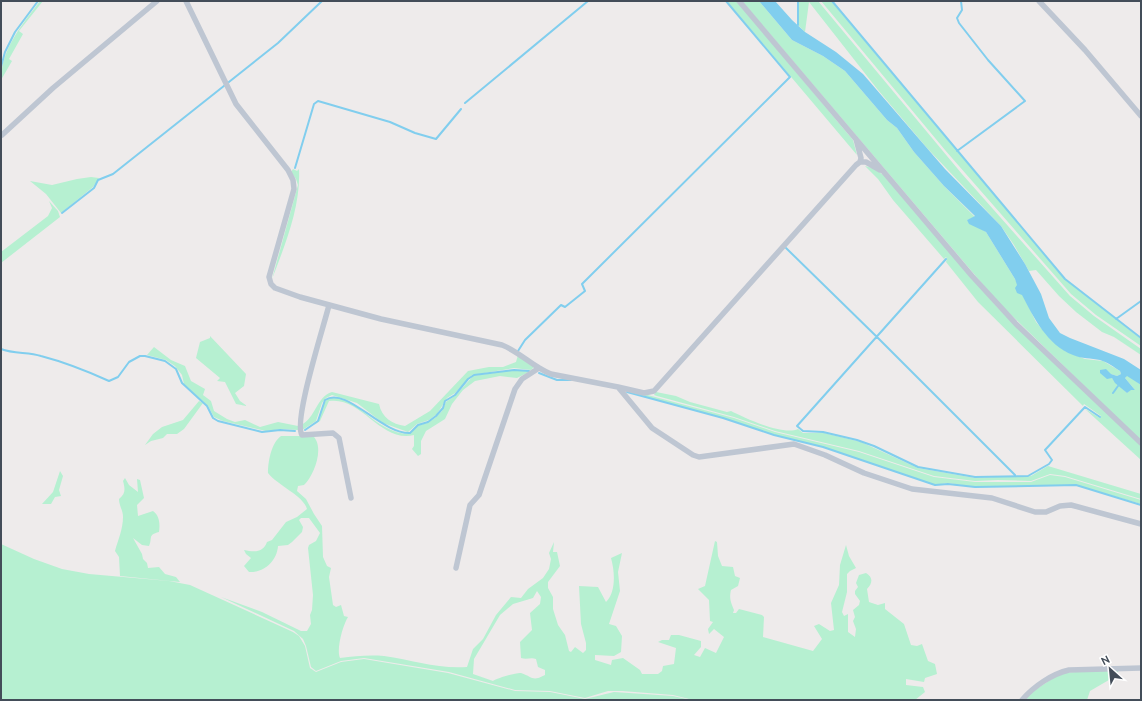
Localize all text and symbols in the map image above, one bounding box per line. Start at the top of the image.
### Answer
north arrow [1090,649,1130,689]
text: N [1099,653,1112,667]

